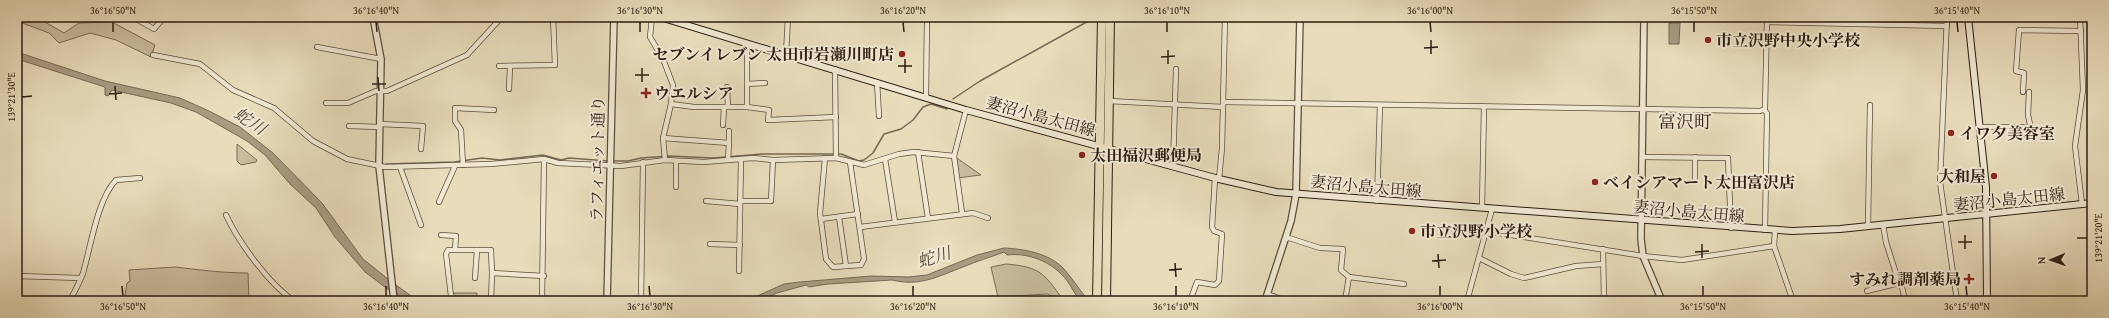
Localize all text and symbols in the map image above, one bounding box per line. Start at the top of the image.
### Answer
text: 36°16'50"N [90,3,136,18]
text: 36°16'40"N [353,3,399,18]
text: 36°16'30"N [617,3,663,18]
text: 36°16'20"N [880,3,926,18]
text: 36°16'10"N [1144,3,1190,18]
text: 36°16'00"N [1407,3,1453,18]
text: 36°15'50"N [1671,3,1717,18]
text: 36°15'40"N [1934,3,1980,18]
place label: 市立沢野中央小学校 [1716,28,1861,52]
marker: 市立沢野中央小学校 [1703,35,1713,45]
place label: セブンイレブン 太田市岩瀬川町店 [653,42,894,66]
marker: セブンイレブン 太田市岩瀬川町店 [897,49,907,59]
text: 139°21'30"E [4,72,19,122]
place label: ウエルシア [654,81,734,105]
marker: ウエルシア [641,88,651,98]
street label: 妻沼小島太田線 [984,90,1098,142]
street label: ラフィエット通り [584,96,610,222]
water label: 蛇川 [229,101,273,142]
district label: 富沢町 [1658,108,1712,135]
place label: イワ夕美容室 [1959,121,2055,145]
marker: イワ夕美容室 [1946,128,1956,138]
place label: 太田福沢郵便局 [1090,143,1202,167]
marker: 太田福沢郵便局 [1077,150,1087,160]
place label: 大和屋 [1938,164,1986,188]
street label: 妻沼小島太田線 [1309,169,1423,203]
place label: ベイシアマート太田富沢店 [1603,170,1795,194]
marker: 大和屋 [1989,171,1999,181]
marker: ベイシアマート太田富沢店 [1590,177,1600,187]
street label: 妻沼小島太田線 [1952,181,2066,217]
street label: 妻沼小島太田線 [1632,194,1746,228]
text: 139°21'20"E [2091,213,2106,263]
place label: 市立沢野小学校 [1420,219,1533,243]
marker: 市立沢野小学校 [1407,226,1417,236]
water label: 蛇川 [914,239,956,273]
north arrow [2031,240,2071,280]
text: N [2033,256,2049,264]
place label: すみれ調剤薬局 [1849,267,1961,291]
marker: すみれ調剤薬局 [1964,274,1974,284]
text: 36°16'50"N [100,299,146,314]
text: 36°16'40"N [363,299,409,314]
text: 36°16'30"N [627,299,673,314]
text: 36°16'20"N [890,299,936,314]
text: 36°16'10"N [1153,299,1199,314]
text: 36°16'00"N [1417,299,1463,314]
text: 36°15'50"N [1680,299,1726,314]
text: 36°15'40"N [1944,299,1990,314]

